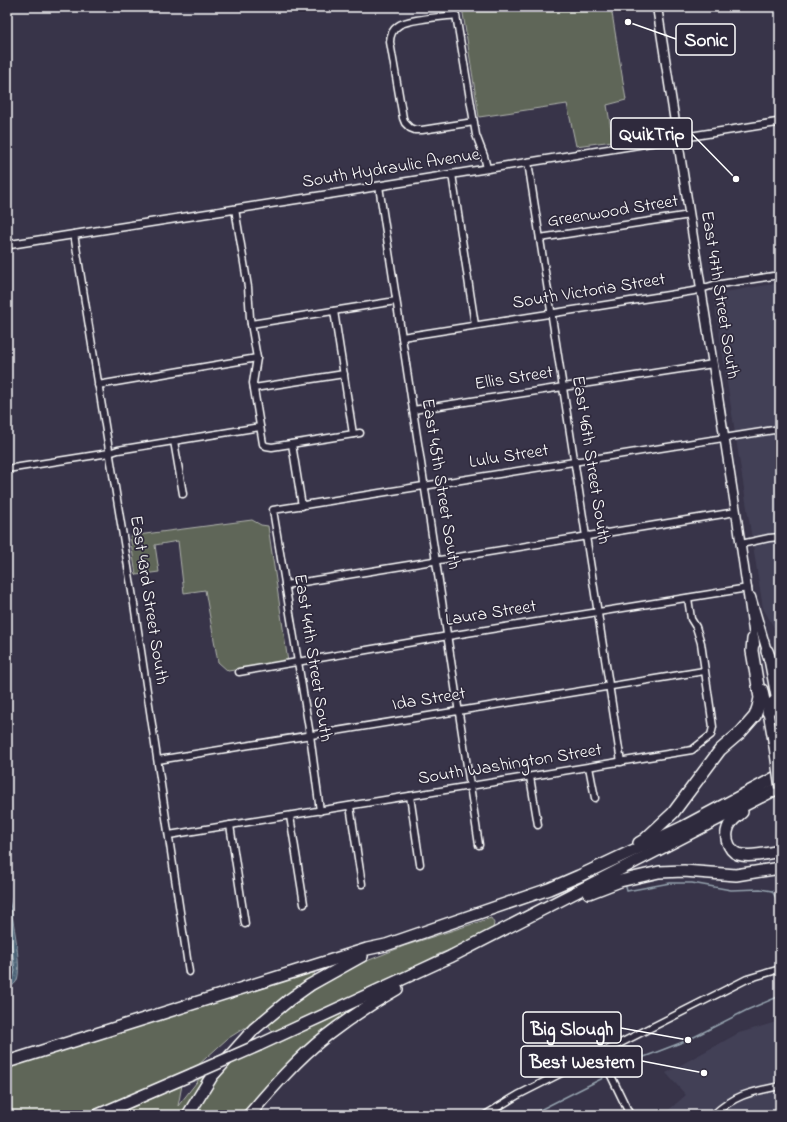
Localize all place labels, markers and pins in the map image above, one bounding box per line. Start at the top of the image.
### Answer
callout: Sonic [676,24,735,55]
callout: QuikTrip [611,118,692,149]
callout: Big Slough [523,1012,621,1043]
callout: Best Western [521,1046,642,1077]

